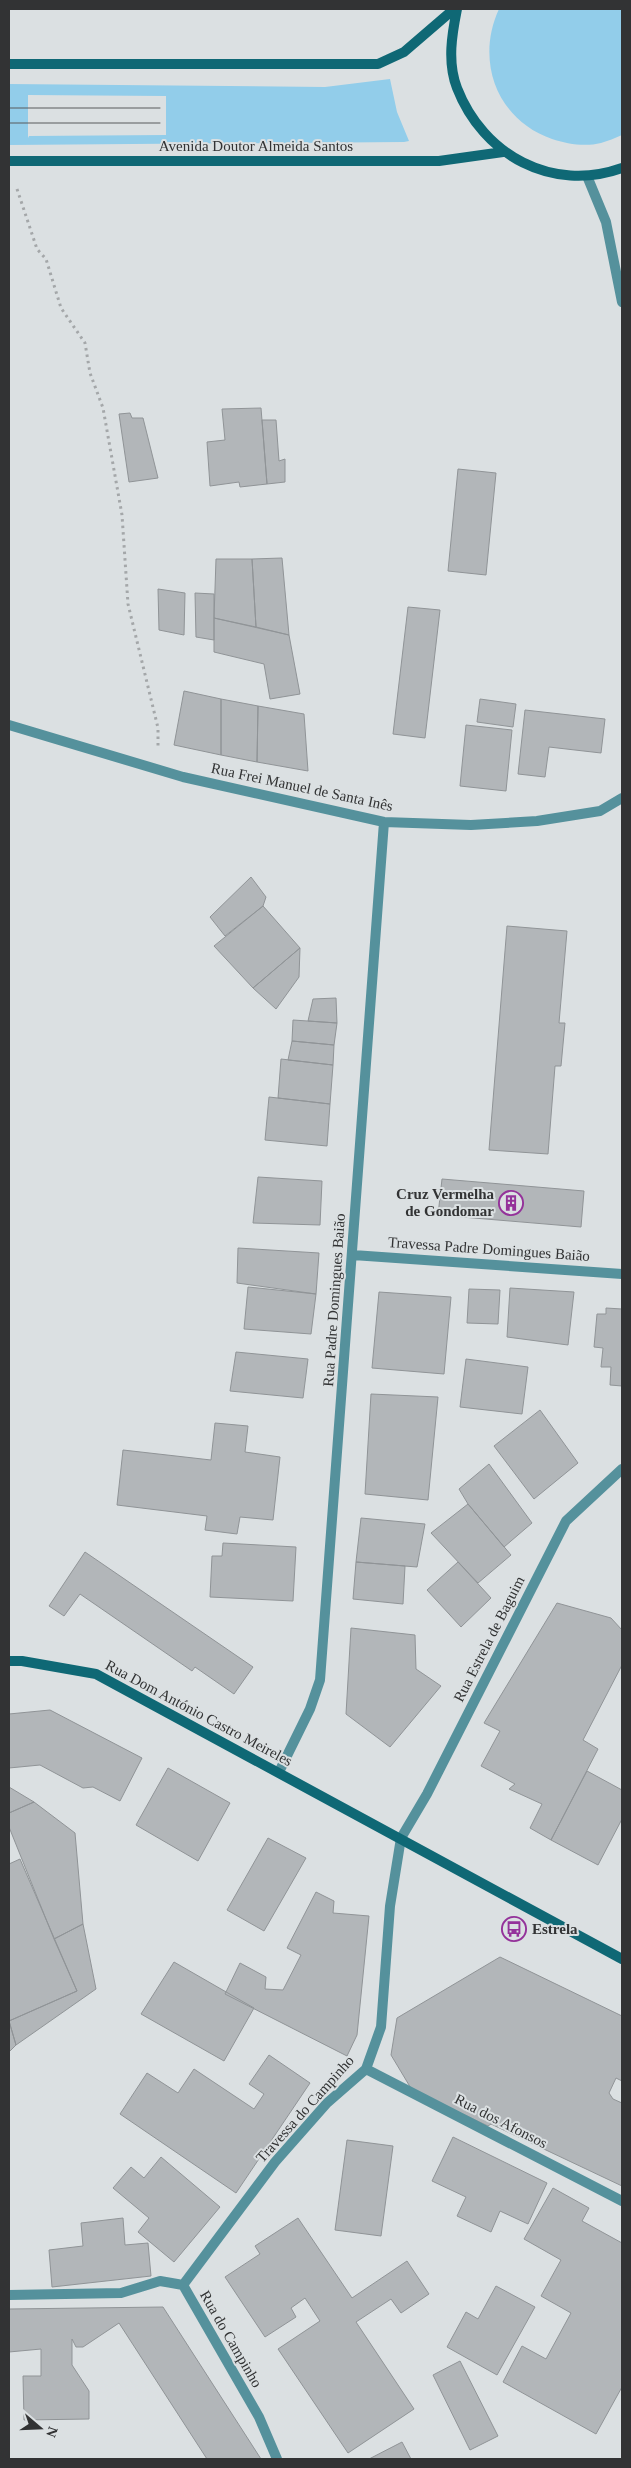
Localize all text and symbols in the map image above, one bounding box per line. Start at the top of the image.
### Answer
street label: Avenida Doutor Almeida Santos [159,138,353,154]
street label: Rua Frei Manuel de Santa Inês [210,760,394,814]
place label: Cruz Vermelha de Gondomar [396,1186,494,1219]
building icon: Cruz Vermelha de Gondomar [498,1190,524,1216]
street label: Rua Padre Domingues Baião [320,1213,348,1387]
street label: Travessa Padre Domingues Baião [388,1234,590,1264]
street label: Rua Estrela de Baguim [450,1573,528,1704]
street label: Rua Dom António Castro Meireles [103,1657,295,1769]
bus stop icon: Estrela [501,1916,527,1942]
place label: Estrela [532,1921,578,1937]
street label: Travessa do Campinho [253,2052,357,2166]
street label: Rua dos Afonsos [452,2091,550,2151]
street label: Rua do Campinho [197,2288,265,2390]
north arrow [15,2403,65,2453]
text: N [43,2425,61,2439]

